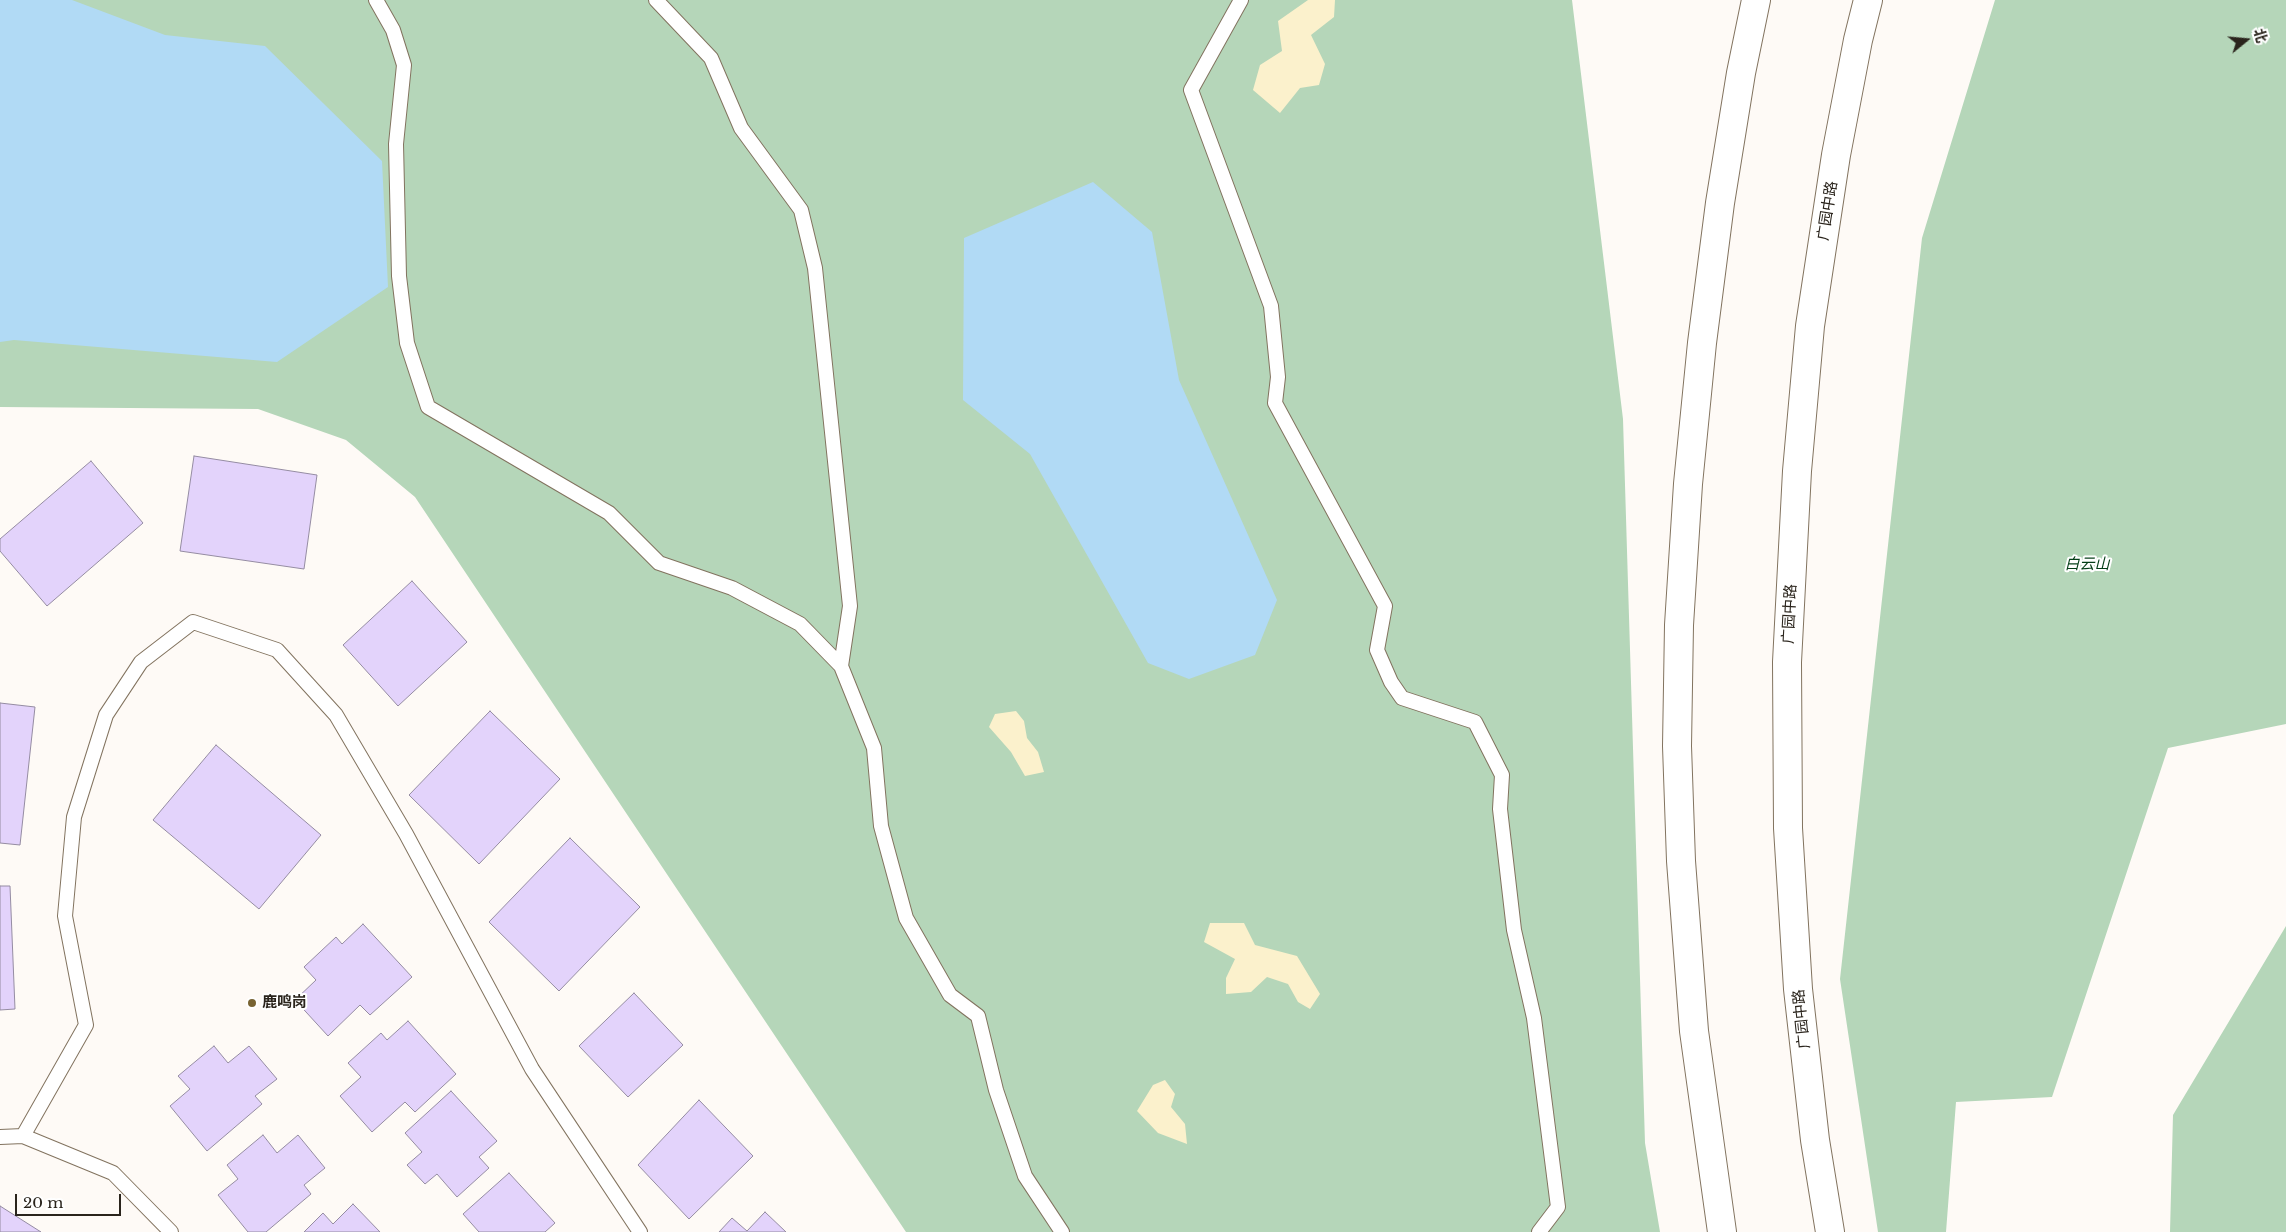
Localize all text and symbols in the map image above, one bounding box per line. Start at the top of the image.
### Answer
north arrow [2221,15,2271,65]
text: 北 [2250,26,2271,45]
street label: 广园中路 [1814,180,1842,242]
park label: 白云山 [2065,556,2109,574]
street label: 广园中路 [1779,584,1801,644]
street label: 广园中路 [1790,988,1814,1050]
place label: 鹿鸣岗 [262,994,307,1012]
marker: 鹿鸣岗 [246,997,258,1009]
scale bar [18,1184,124,1216]
text: 20 m [23,1193,63,1212]

